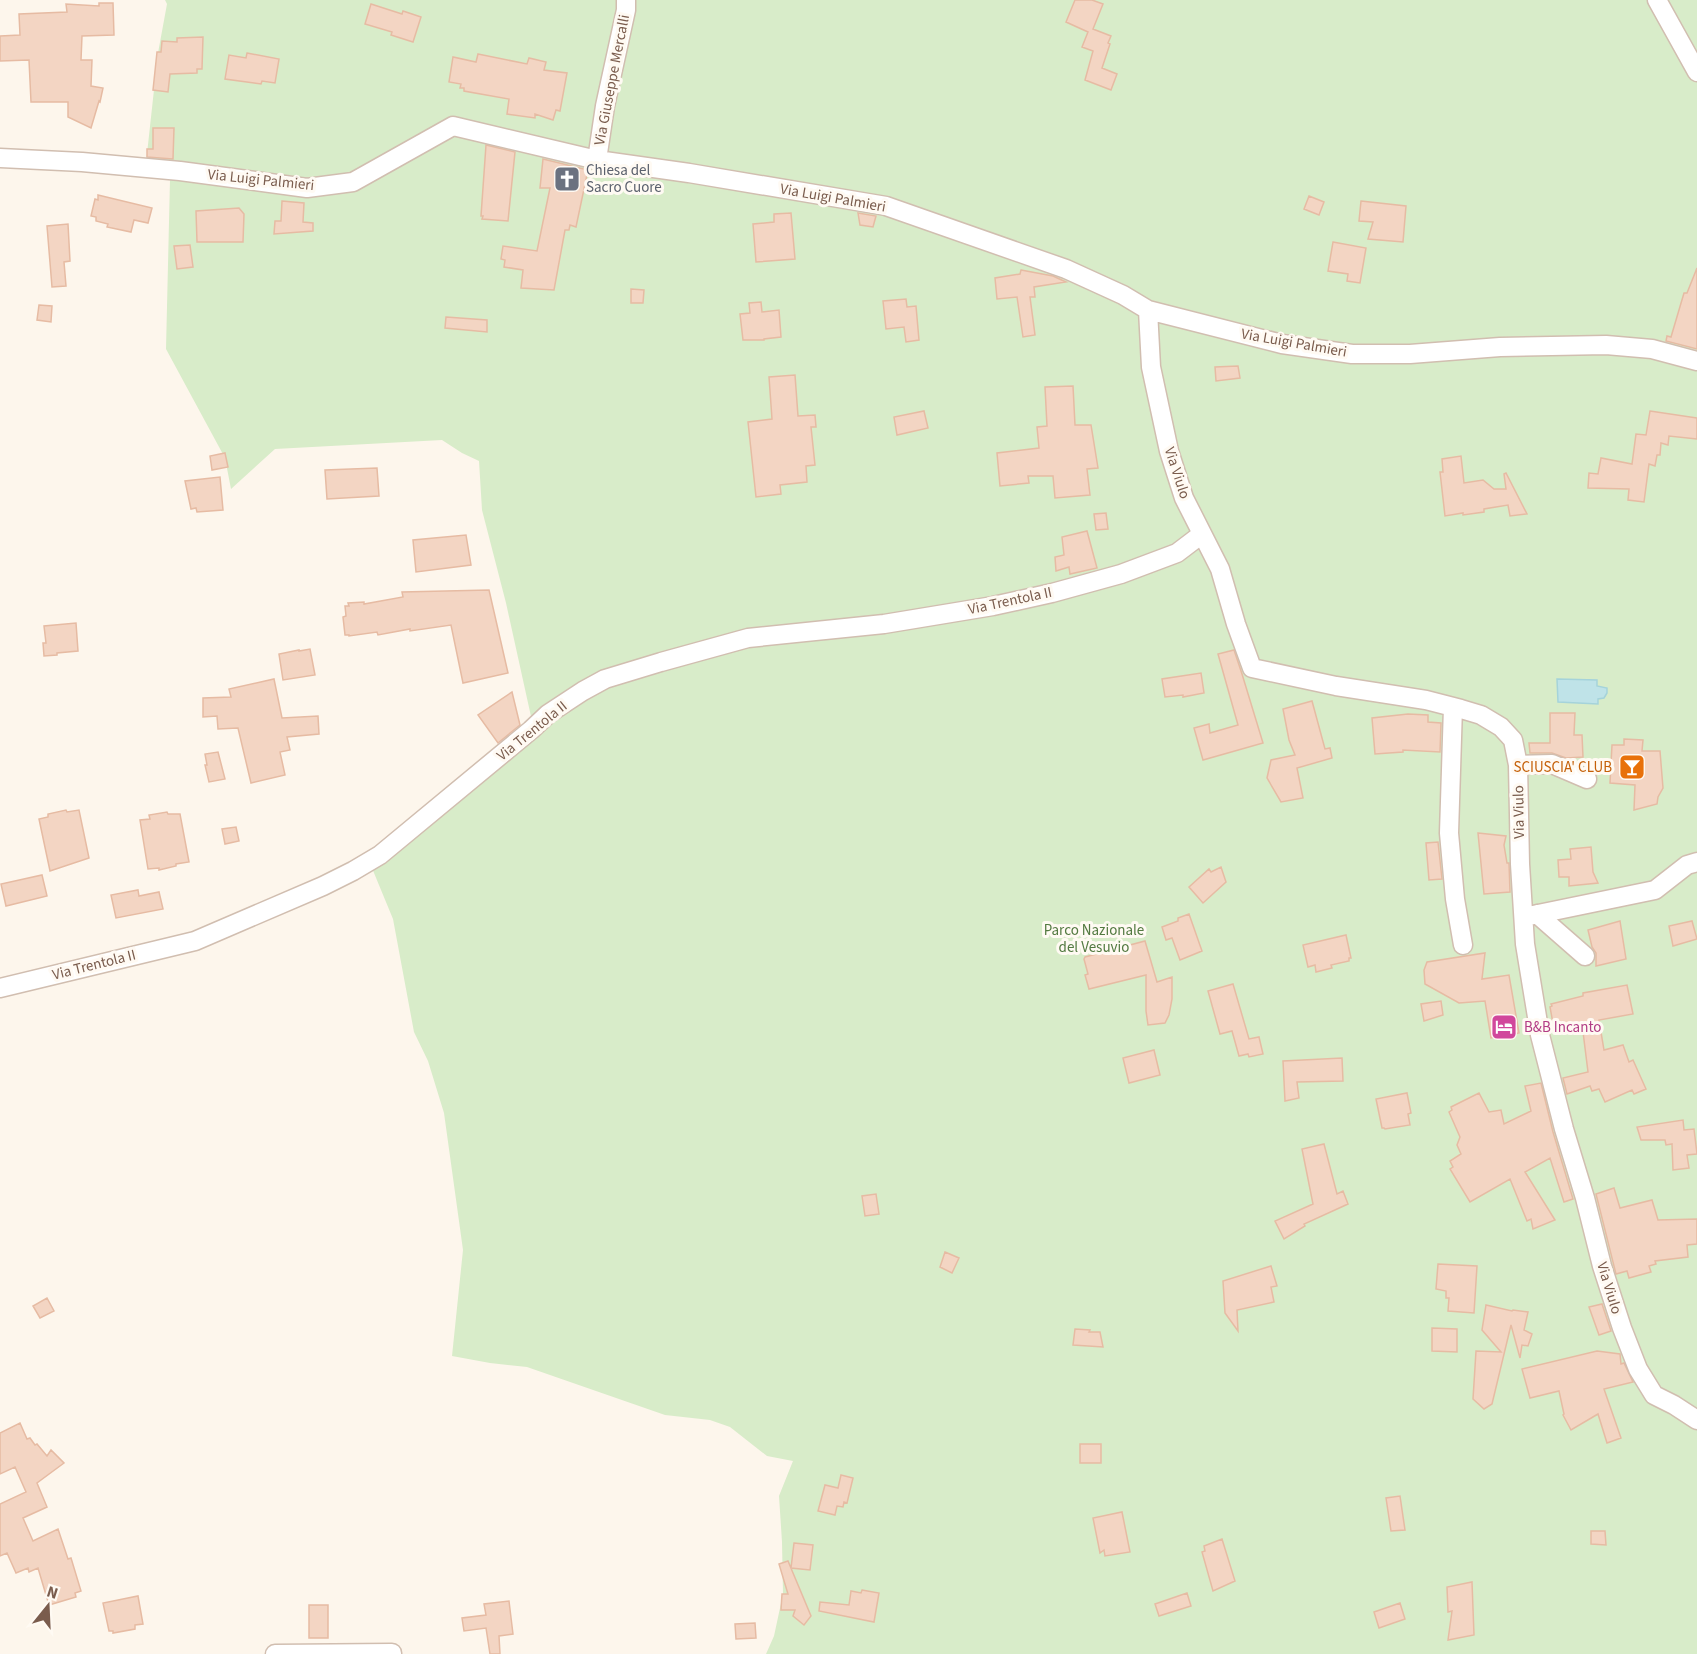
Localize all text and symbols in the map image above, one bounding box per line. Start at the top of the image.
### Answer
street label: Via Giuseppe Mercalli [589,13,635,147]
place label: Chiesa del Sacro Cuore [586,160,662,198]
street label: Via Luigi Palmieri [207,164,315,196]
church icon: Chiesa del Sacro Cuore [552,164,582,194]
street label: Via Luigi Palmieri [779,178,887,218]
street label: Via Luigi Palmieri [1240,323,1348,363]
street label: Via Viulo [1159,444,1195,502]
street label: Via Trentola II [966,582,1054,620]
street label: Via Trentola II [492,696,572,766]
bar icon: SCIUSCIA' CLUB [1617,752,1647,782]
place label: SCIUSCIA' CLUB [1513,757,1612,778]
street label: Via Viulo [1508,785,1530,839]
park label: Parco Nazionale del Vesuvio [1044,920,1144,958]
street label: Via Trentola II [50,944,138,986]
hotel icon: B&B Incanto [1489,1012,1519,1042]
place label: B&B Incanto [1524,1017,1601,1038]
street label: Via Viulo [1591,1259,1627,1317]
north arrow [18,1576,78,1636]
text: N [44,1581,61,1605]

